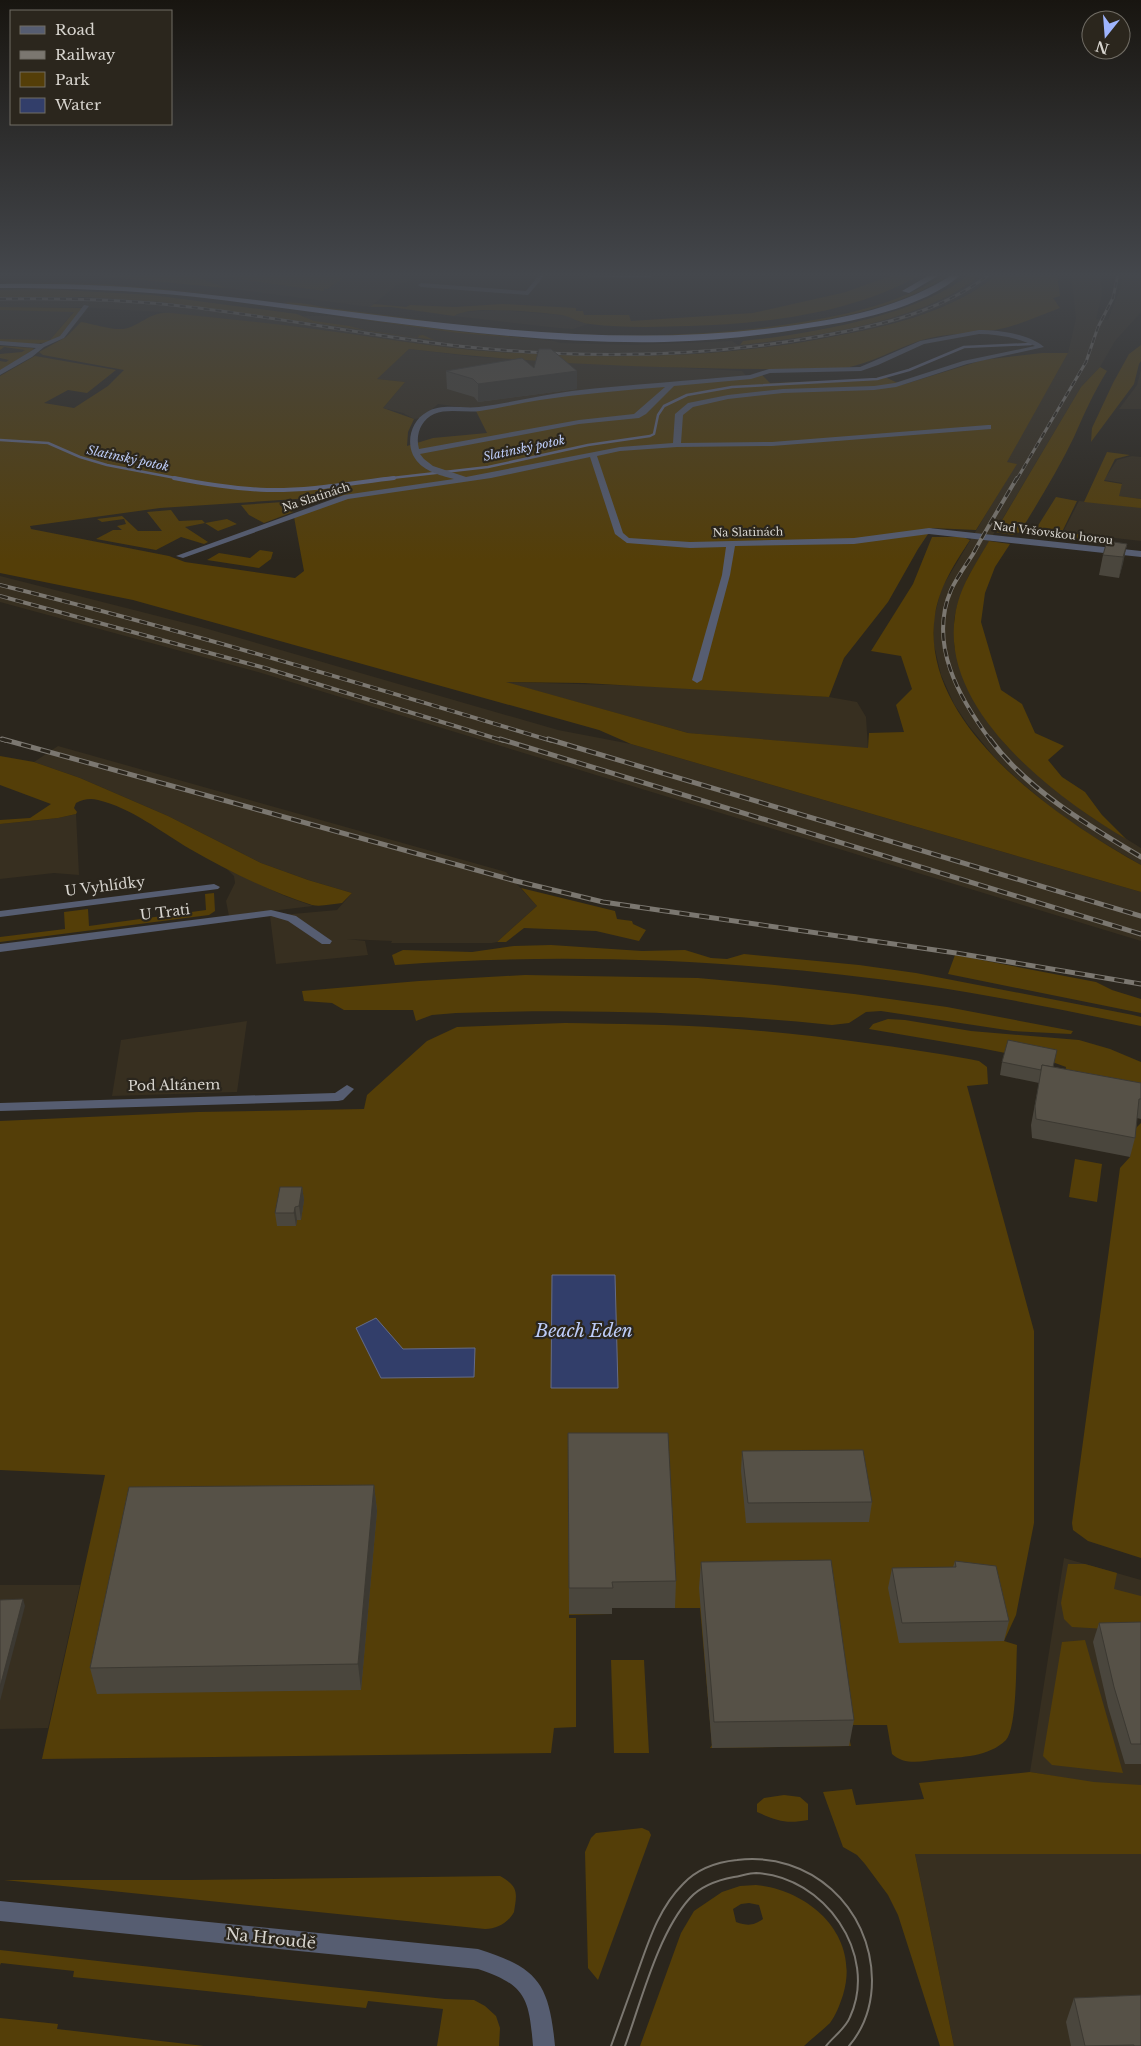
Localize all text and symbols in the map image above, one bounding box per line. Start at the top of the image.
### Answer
legend [10,10,172,125]
north arrow [1081,10,1131,60]
text: Road [55,20,95,39]
text: N [1093,37,1111,58]
text: Railway [55,45,116,64]
text: Park [55,70,91,89]
text: Water [54,95,102,114]
water label: Slatinský potok [482,432,566,464]
water label: Slatinský potok [86,442,170,474]
street label: Na Slatinách [280,479,352,515]
street label: Nad Vršovskou horou [992,519,1115,547]
street label: Na Slatinách [713,524,784,540]
street label: U Vyhlídky [64,872,146,900]
street label: U Trati [139,900,191,924]
street label: Pod Altánem [128,1075,220,1095]
water label: Beach Eden [534,1320,633,1342]
street label: Na Hroudě [225,1923,317,1953]

